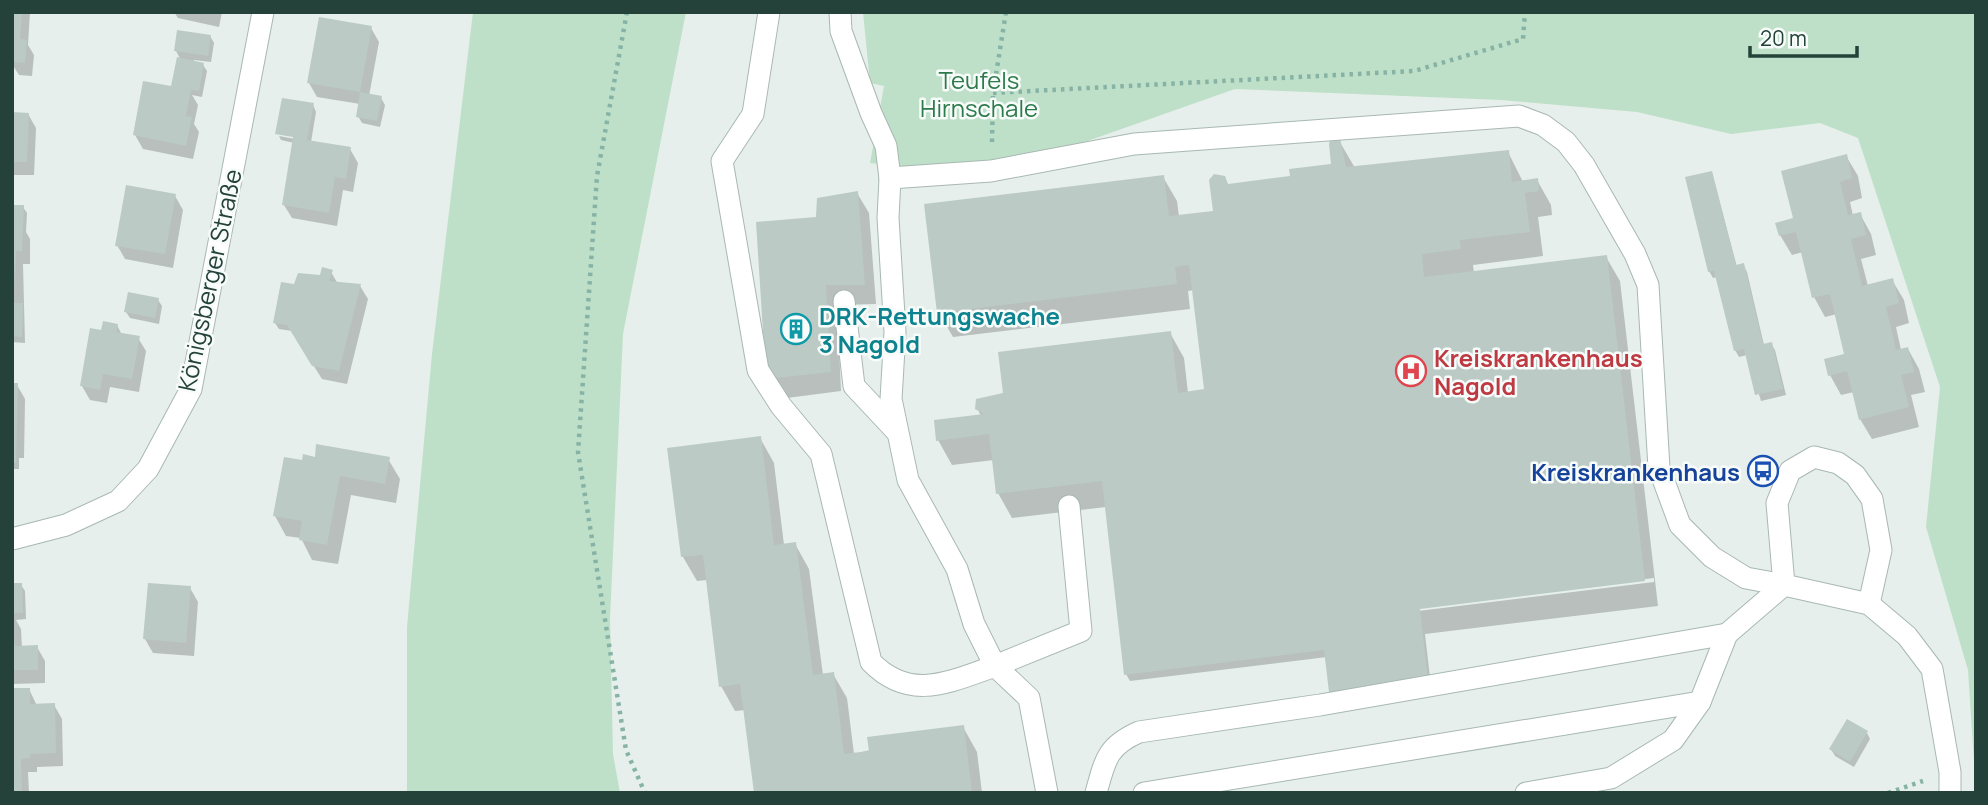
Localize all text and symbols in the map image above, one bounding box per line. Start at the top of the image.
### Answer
scale bar [1750,14,1857,58]
text: 20 m [1760,24,1807,52]
park label: Teufels Hirnschale [920,63,1038,124]
street label: Königsberger Straße [169,166,249,394]
place label: DRK-Rettungswache 3 Nagold [819,299,1060,360]
building icon: DRK-Rettungswache 3 Nagold [779,312,813,346]
place label: Kreiskrankenhaus Nagold [1434,341,1643,402]
hospital icon: Kreiskrankenhaus Nagold [1394,354,1428,388]
bus stop icon: Kreiskrankenhaus [1746,454,1780,488]
place label: Kreiskrankenhaus [1531,455,1740,488]

